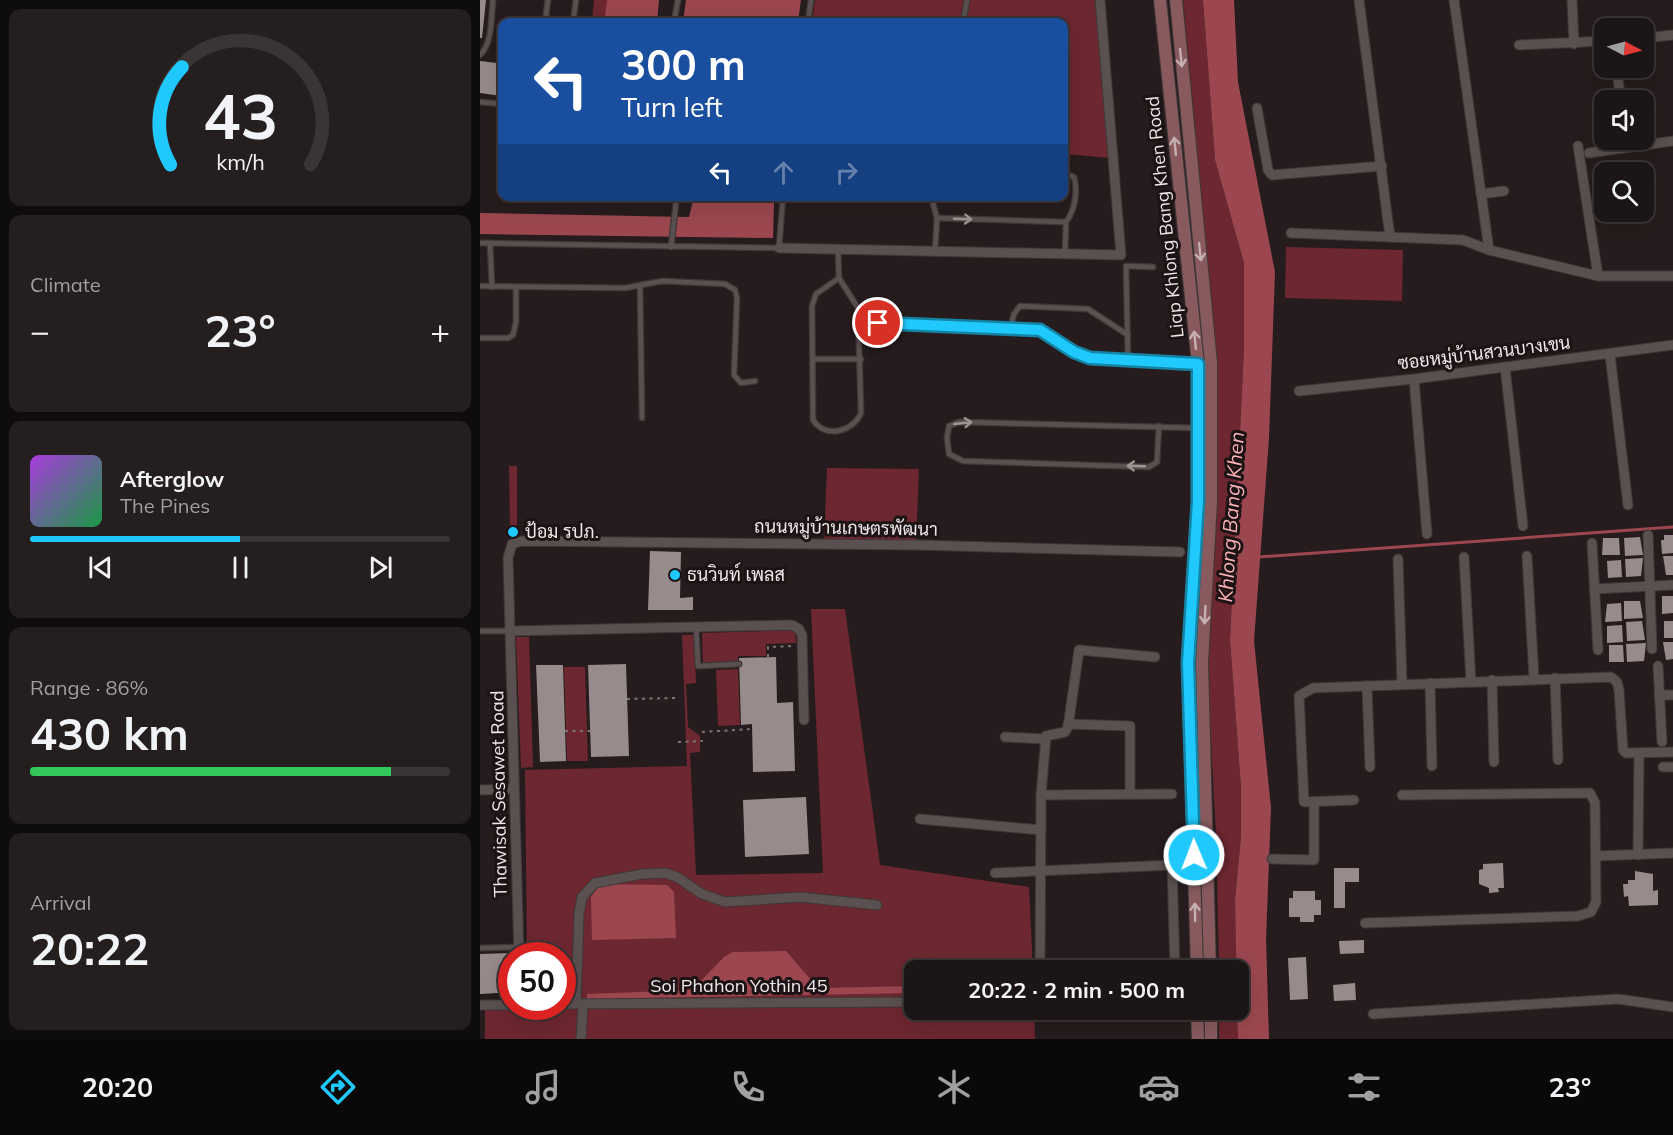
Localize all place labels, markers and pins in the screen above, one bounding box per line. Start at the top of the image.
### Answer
pin [852,297,903,348]
place label: ป้อม รปภ. [525,520,599,543]
marker: ป้อม รปภ. [506,525,520,539]
place label: ธนวินท์ เพลส [687,562,785,586]
marker: ธนวินท์ เพลส [668,568,682,582]

